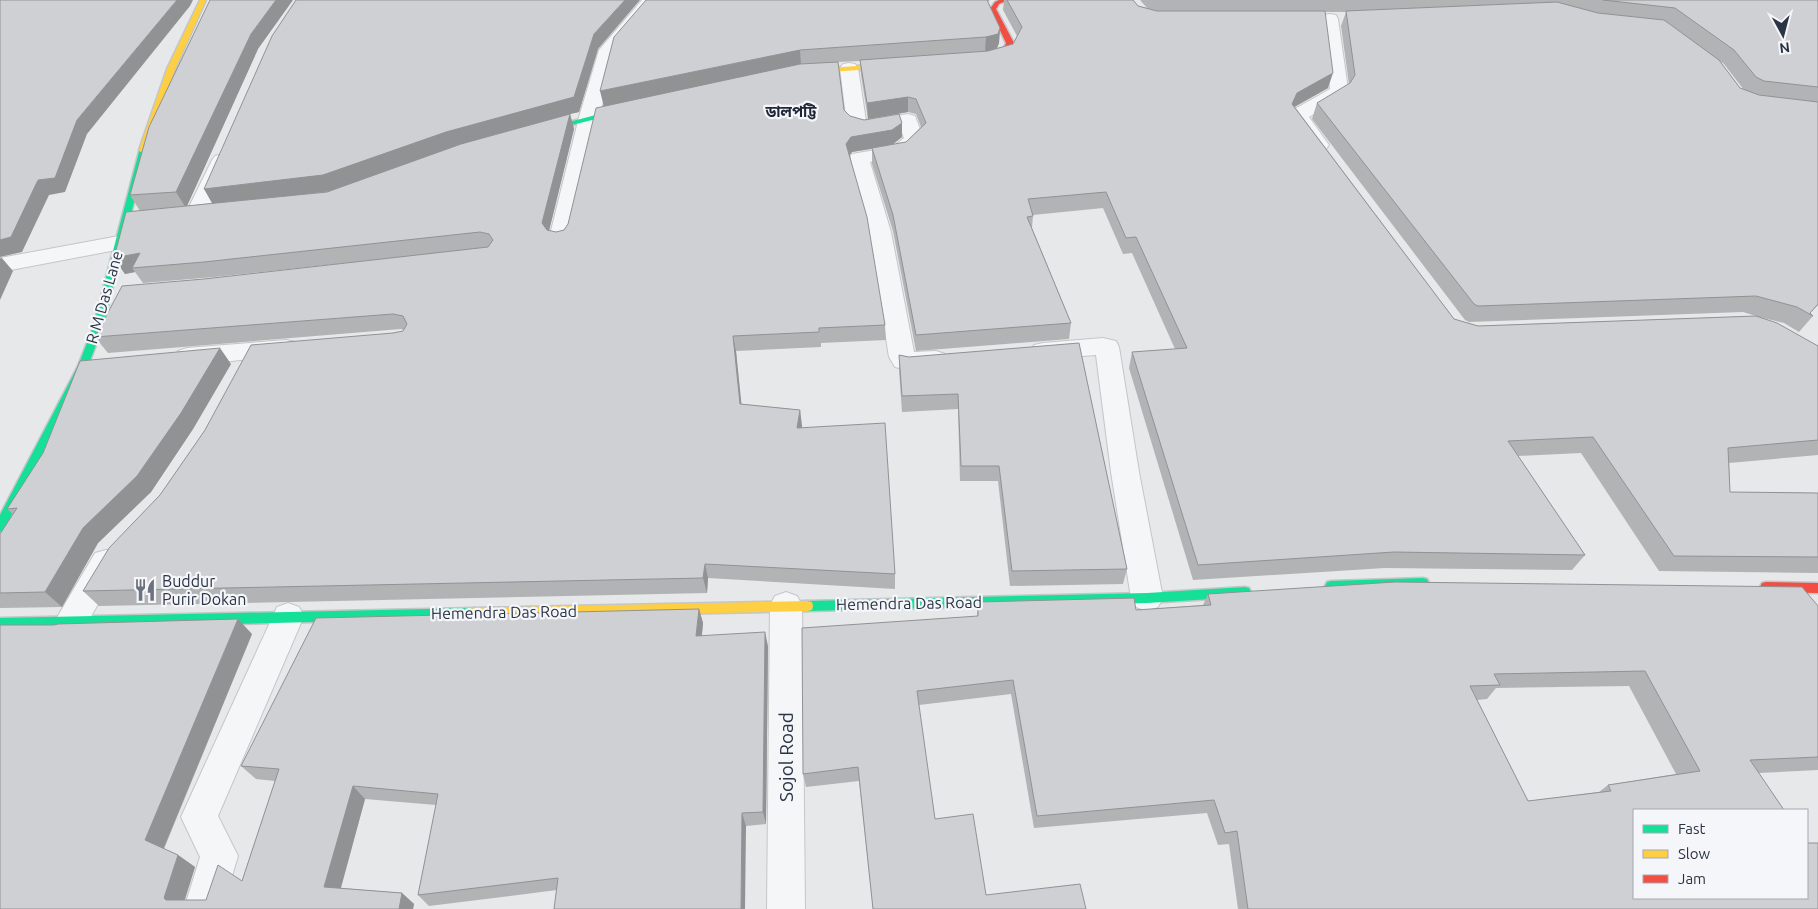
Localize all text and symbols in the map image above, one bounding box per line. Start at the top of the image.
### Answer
north arrow [1758,10,1808,60]
text: N [1778,39,1791,56]
district label: ডালপট্টি [765,102,817,120]
street label: R M Das Lane [82,249,126,345]
place label: Buddur Purir Dokan [162,572,246,608]
restaurant icon: Buddur Purir Dokan [132,577,158,603]
street label: Hemendra Das Road [836,593,982,613]
street label: Hemendra Das Road [431,602,577,622]
street label: Sojol Road [775,712,797,802]
legend [1633,809,1808,899]
text: Fast [1678,820,1706,837]
text: Slow [1678,845,1711,862]
text: Jam [1678,870,1706,887]

